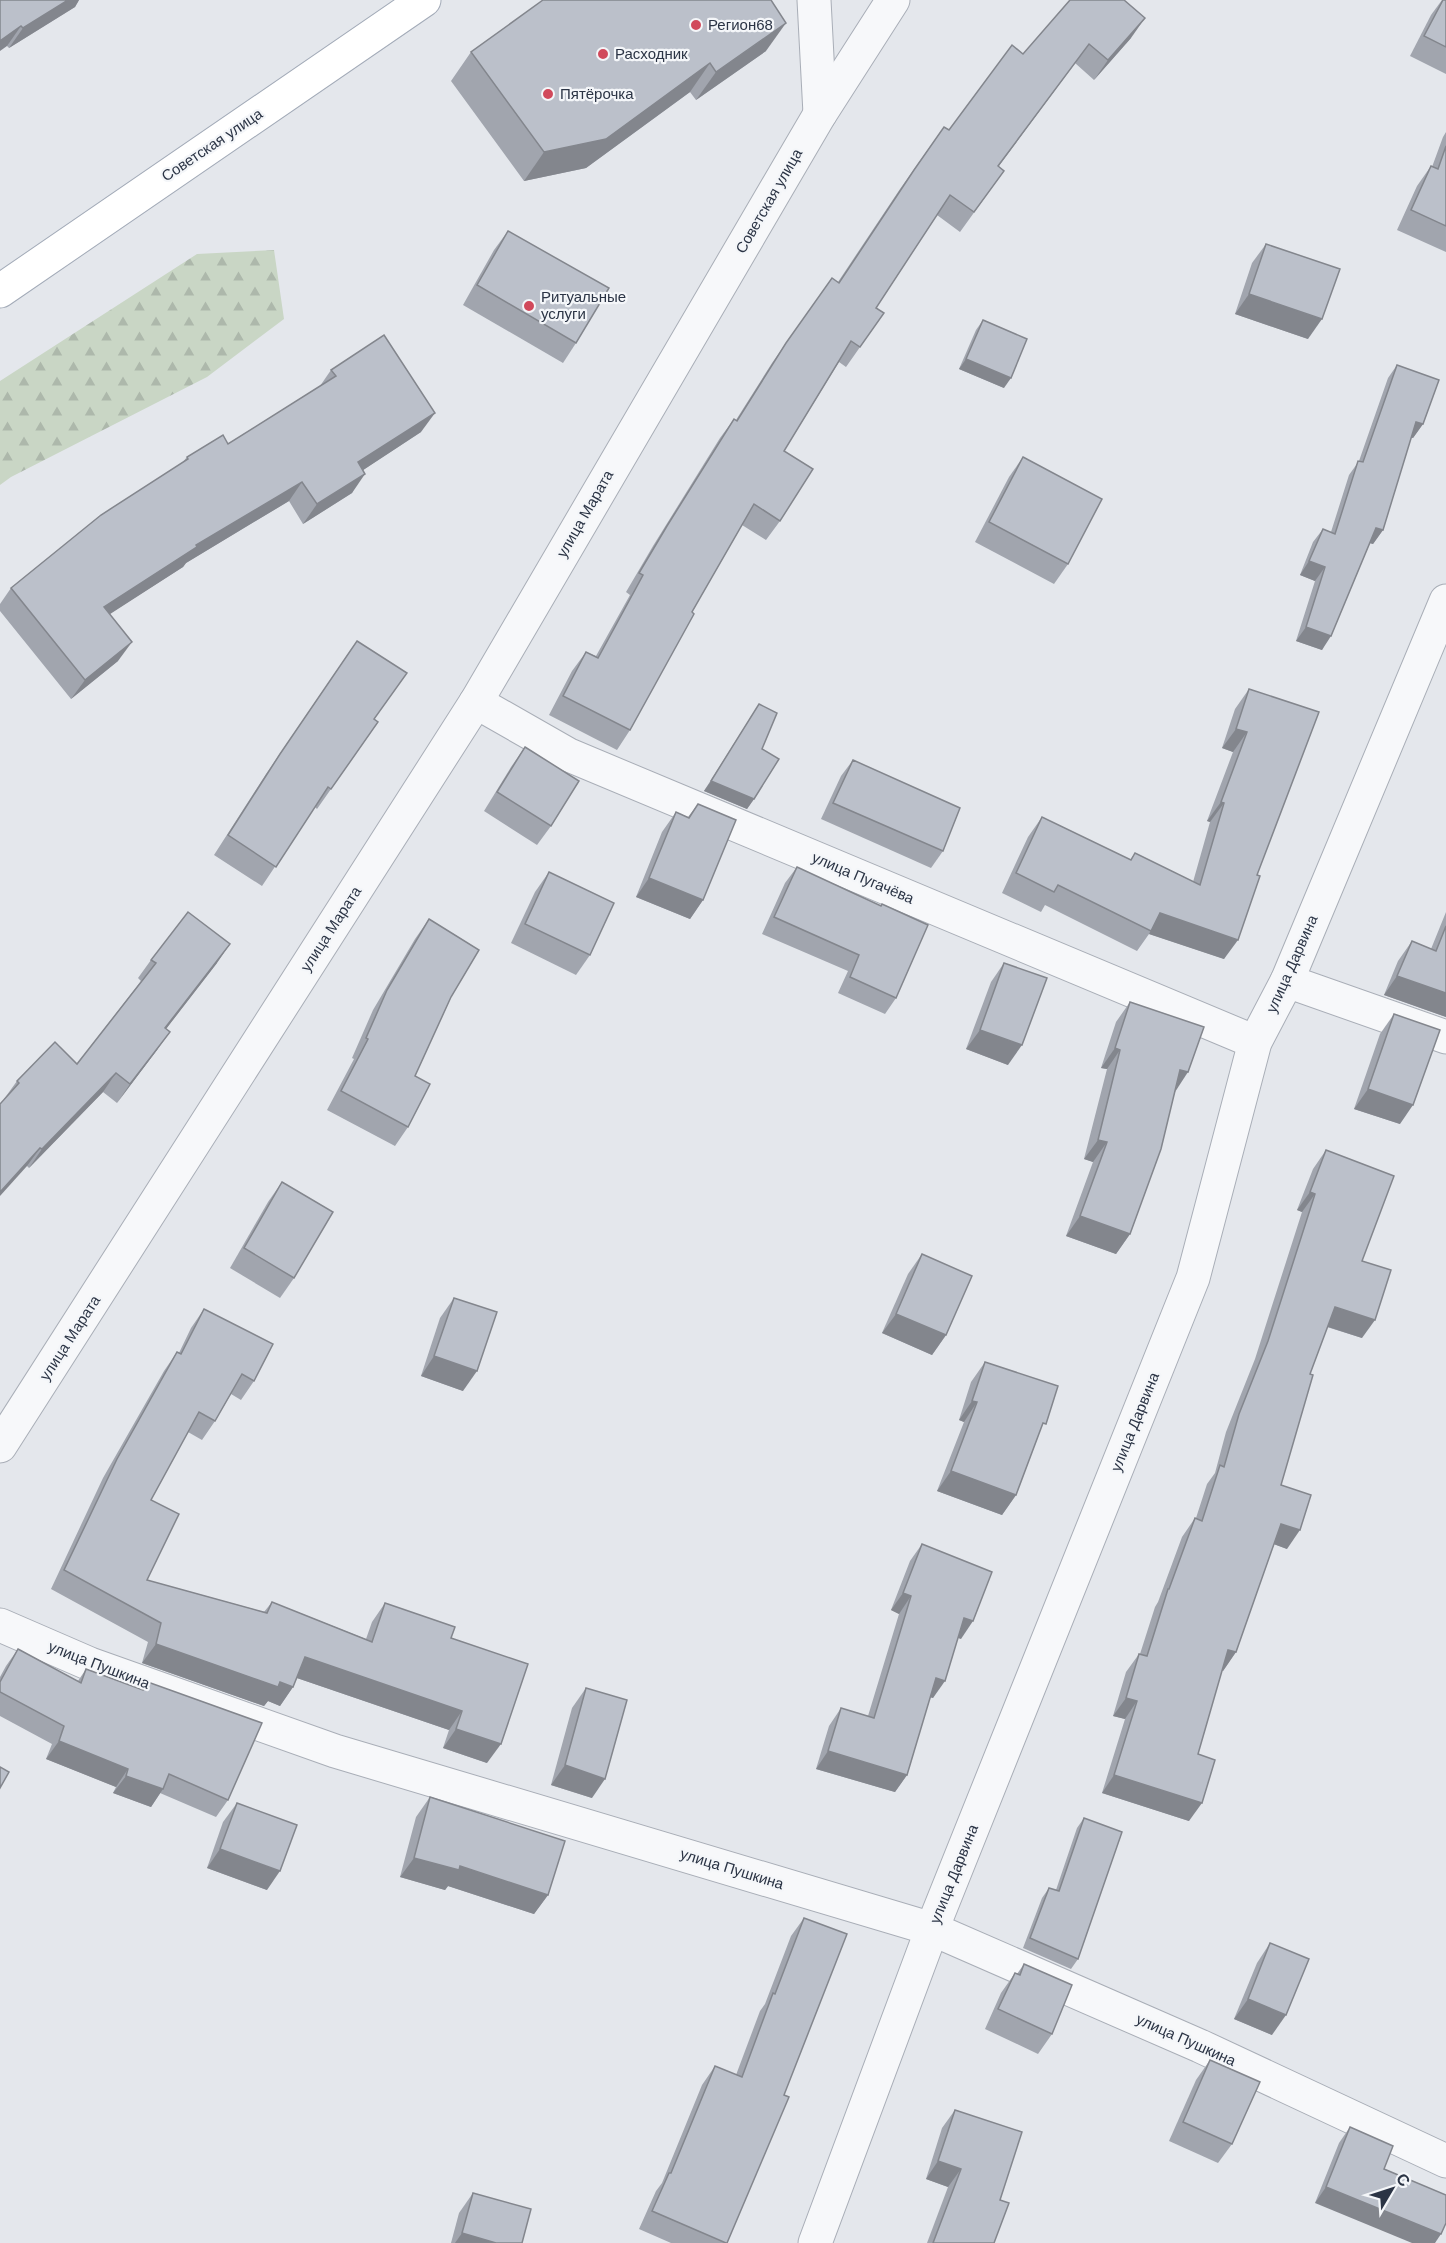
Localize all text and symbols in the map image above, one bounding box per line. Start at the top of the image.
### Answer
place label: Регион68 [708,16,773,33]
marker: Регион68 [689,18,703,32]
place label: Расходник [615,45,688,62]
marker: Расходник [596,47,610,61]
place label: Пятёрочка [560,85,634,102]
marker: Пятёрочка [541,87,555,101]
street label: Советская улица [158,104,266,185]
street label: Советская улица [732,145,806,256]
place label: Ритуальные услуги [541,288,626,322]
marker: Ритуальные услуги [522,299,536,313]
street label: улица Марата [553,467,617,560]
street label: улица Пугачёва [810,848,917,907]
street label: улица Марата [297,883,365,974]
street label: улица Дарвина [1262,912,1321,1015]
street label: улица Марата [36,1292,104,1383]
street label: улица Дарвина [1107,1369,1162,1474]
street label: улица Пушкина [46,1637,153,1692]
street label: улица Дарвина [926,1821,981,1926]
street label: улица Пушкина [678,1845,787,1893]
street label: улица Пушкина [1134,2010,1239,2069]
north arrow [1362,2159,1422,2219]
text: С [1393,2170,1414,2190]

